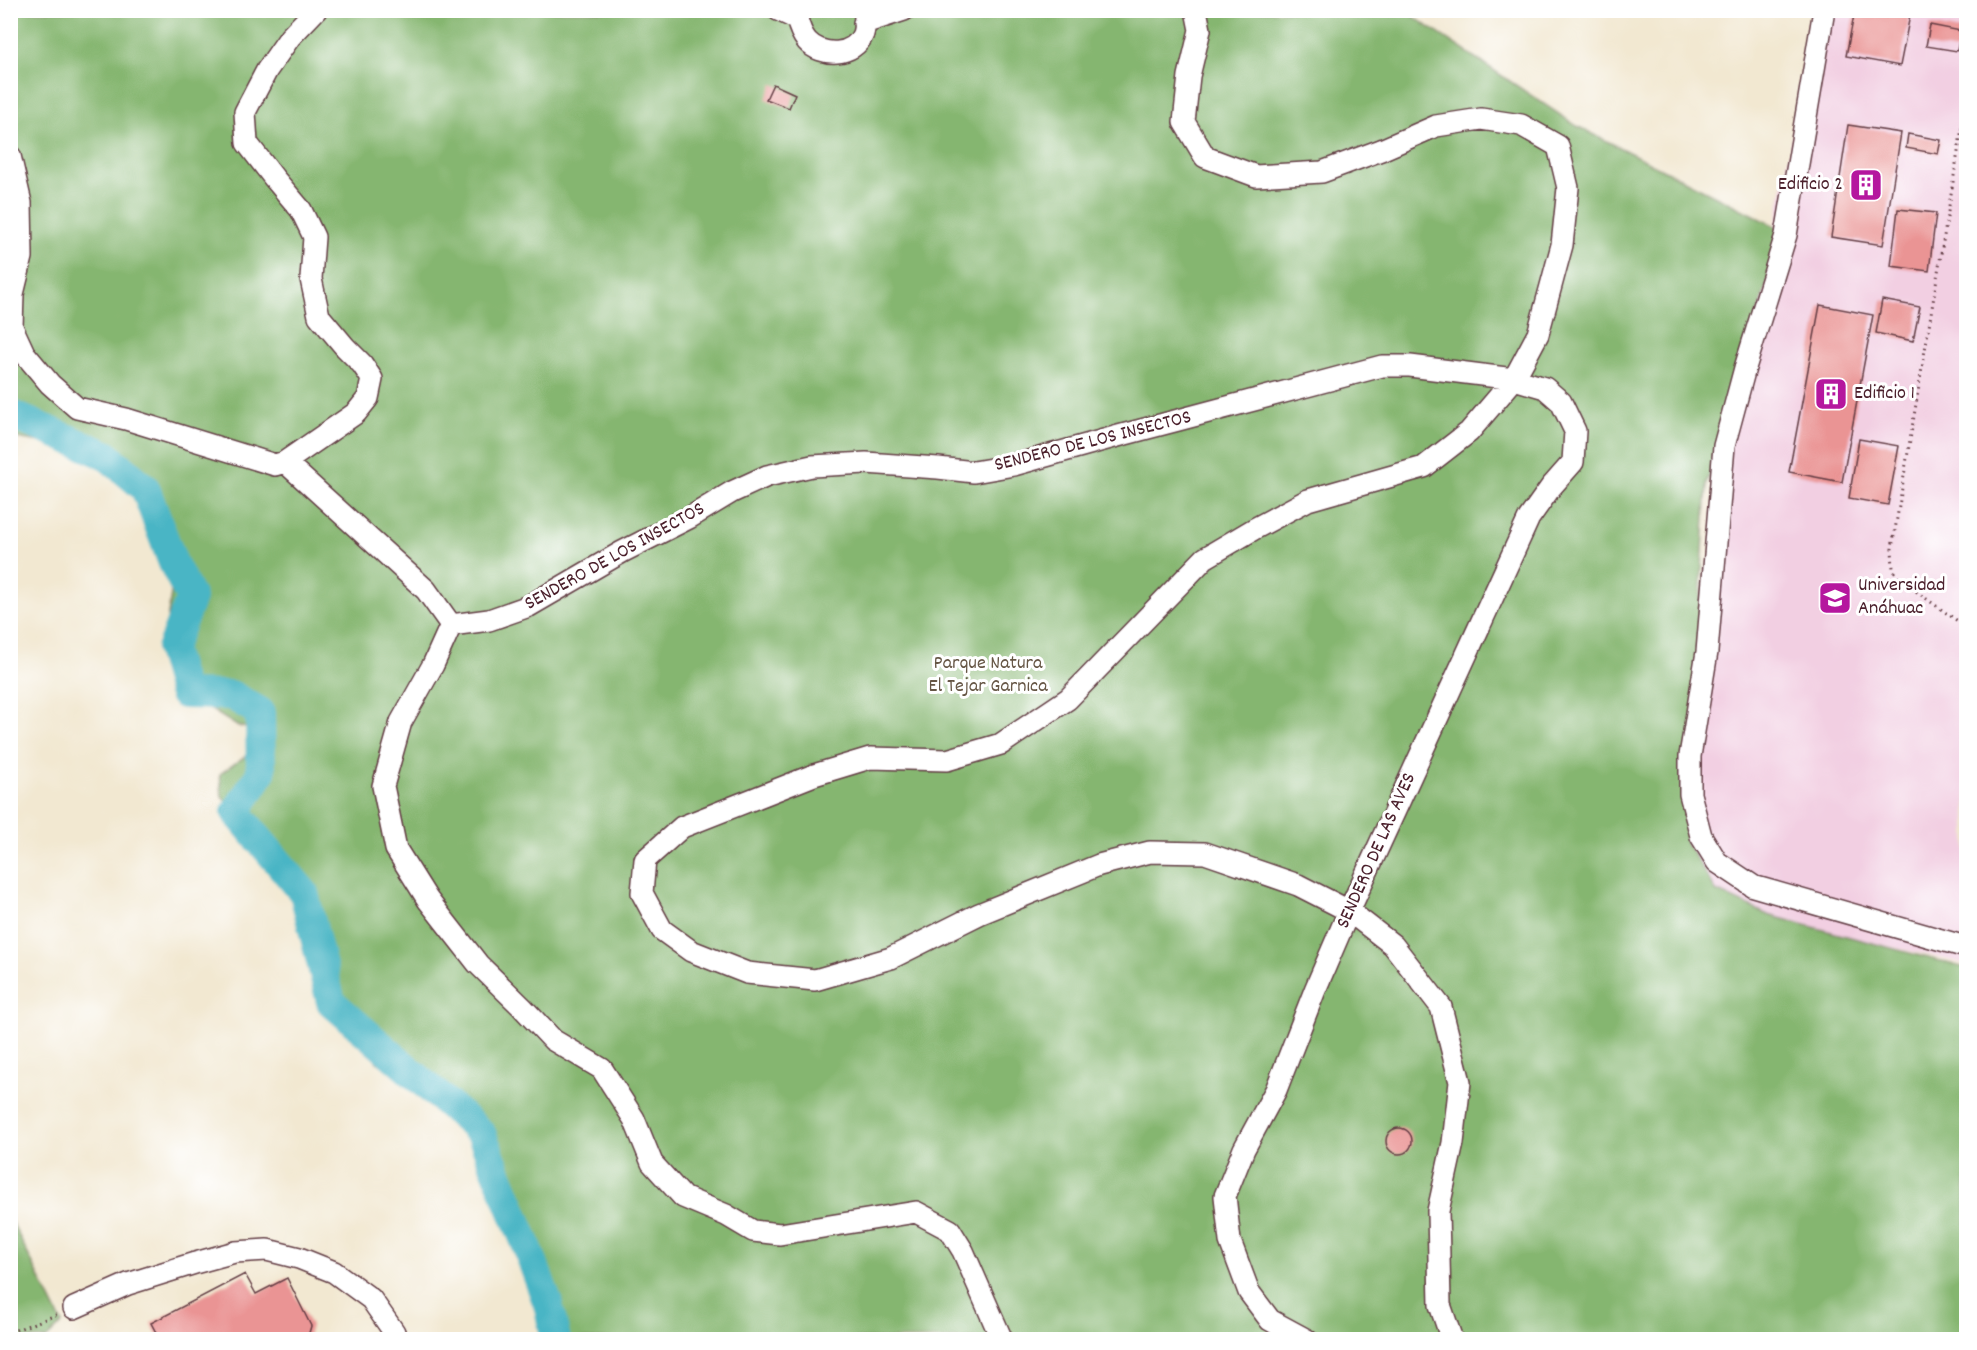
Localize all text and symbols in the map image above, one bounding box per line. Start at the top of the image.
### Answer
building icon: Edificio 2 [1848,167,1884,203]
place label: Edificio 2 [1778,171,1843,199]
building icon: Edificio 1 [1813,376,1849,412]
place label: Edificio 1 [1854,380,1915,408]
street label: SENDERO DE LOS INSECTOS [992,404,1194,480]
street label: SENDERO DE LOS INSECTOS [520,496,710,618]
place label: Universidad Anáhuac [1858,572,1945,623]
school or university icon: Universidad Anáhuac [1817,580,1853,616]
park label: Parque Natura El Tejar Garnica [928,650,1048,701]
street label: SENDERO DE LAS AVES [1330,769,1424,933]

